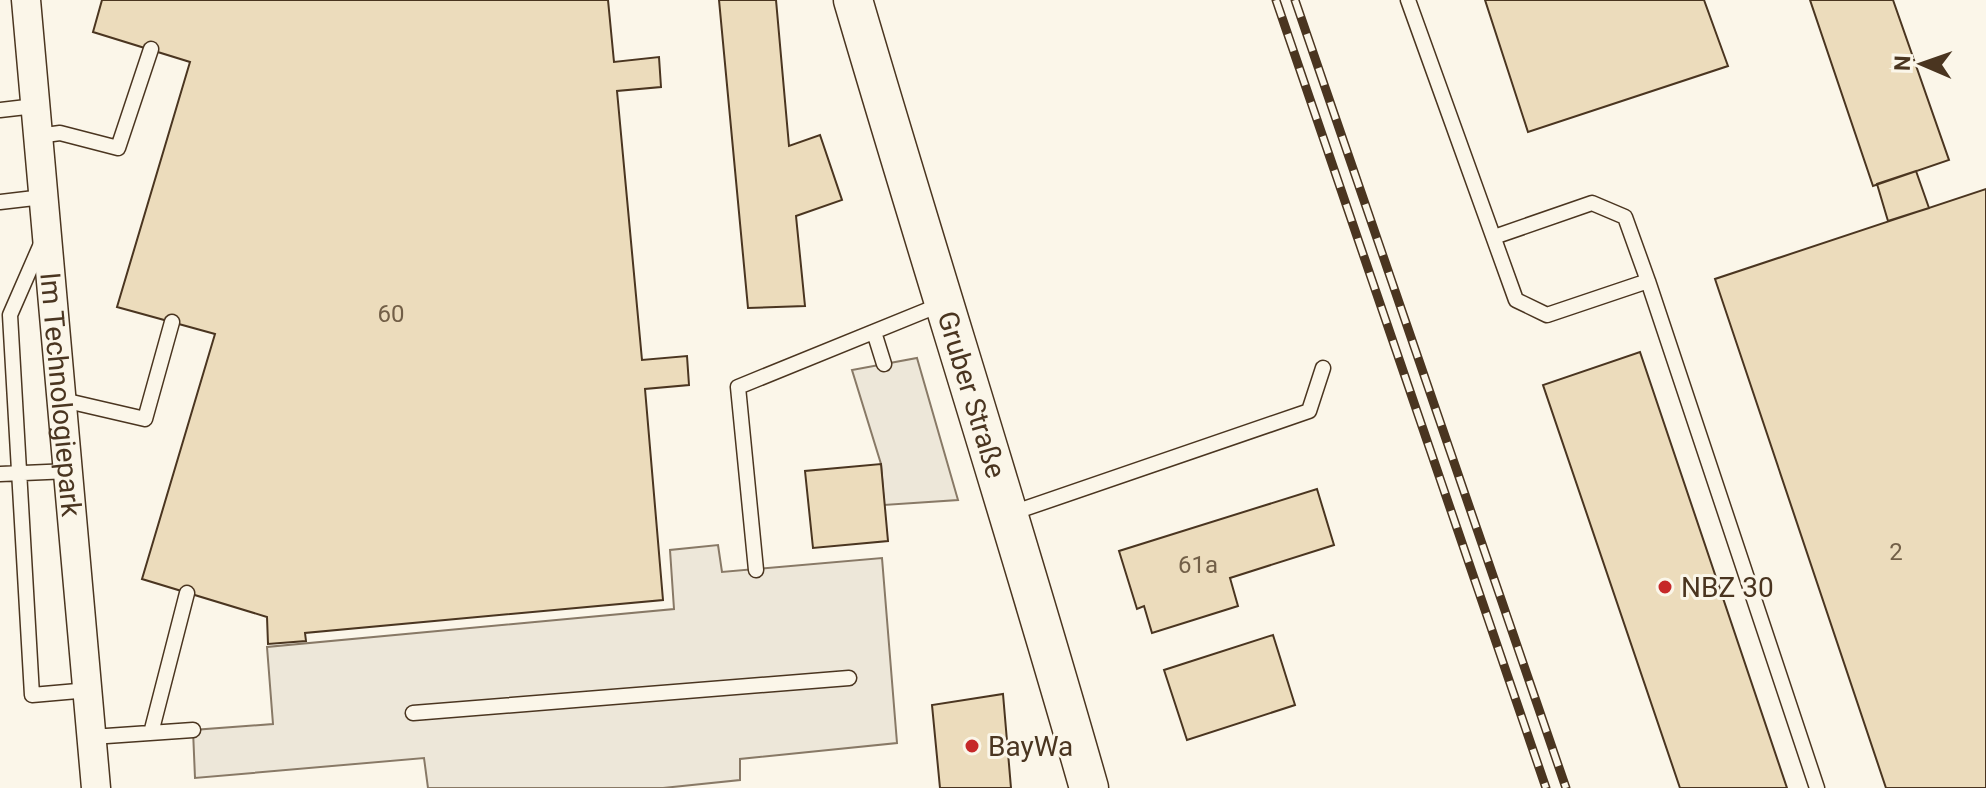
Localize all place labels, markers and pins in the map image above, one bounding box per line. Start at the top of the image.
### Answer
place label: NBZ 30 [1681,571,1774,604]
marker: NBZ 30 [1656,578,1674,596]
place label: BayWa [988,730,1073,763]
marker: BayWa [963,737,981,755]

